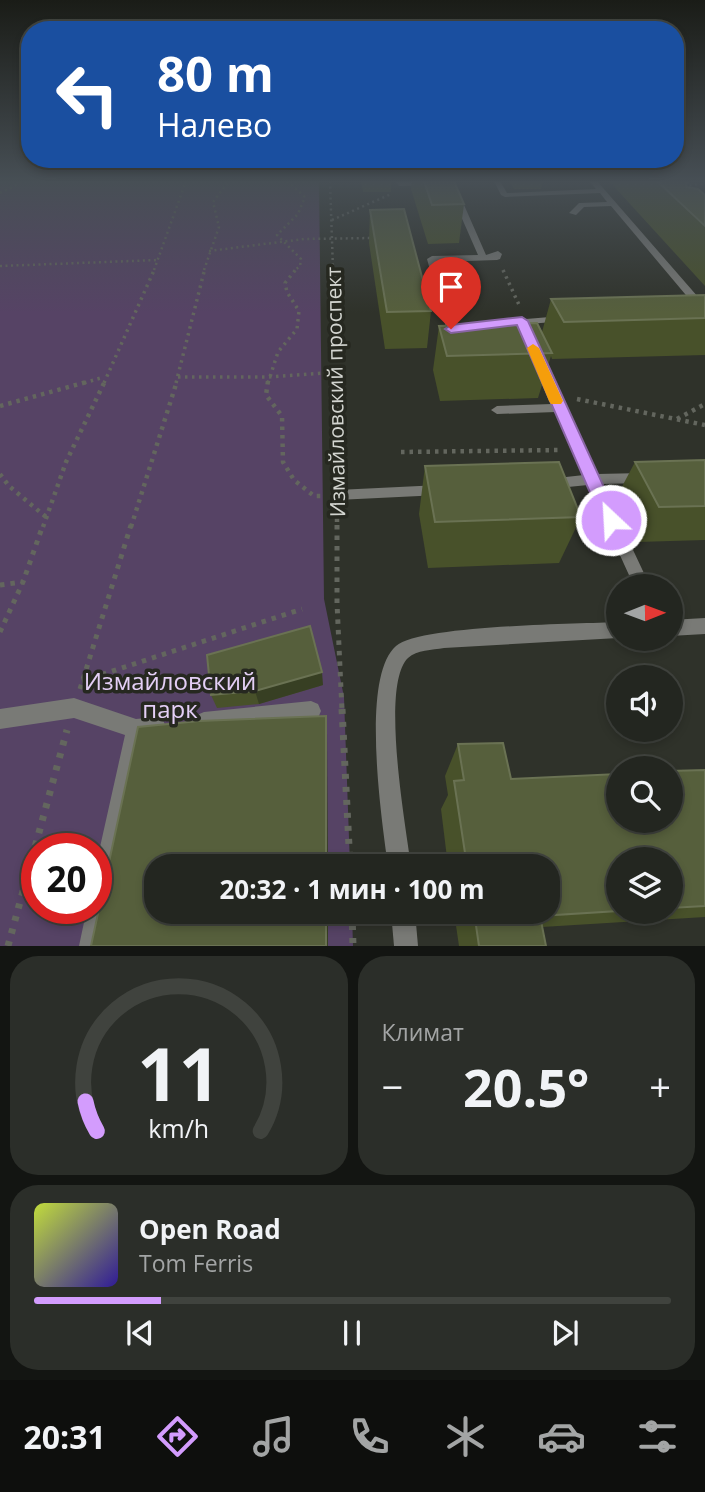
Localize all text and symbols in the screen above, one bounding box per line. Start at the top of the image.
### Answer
text: 80 m [157,40,274,106]
icon: left [42,49,133,140]
text: Налево [157,103,272,146]
pin [421,257,481,329]
street label: Измайловский проспект [319,266,351,517]
icon: arrive [432,268,470,306]
position arrow [574,483,648,557]
north arrow [606,574,682,651]
map controls [606,574,683,924]
park label: Измайловский парк [84,664,256,725]
button: sound [606,665,683,742]
button: search [606,756,683,833]
speed limit sign: 20 [21,833,112,924]
button: layers [606,847,683,924]
text: 20:32 · 1 мин · 100 m [219,871,485,907]
text: Климат [382,1016,464,1048]
text: 11 [137,1024,220,1123]
text: 20.5° [463,1051,589,1122]
text: − [382,1060,403,1112]
text: + [649,1060,671,1112]
text: km/h [148,1111,209,1145]
text: Open Road [139,1211,281,1247]
text: Tom Ferris [139,1247,253,1279]
icon: previous [121,1314,159,1352]
icon: pause [333,1314,371,1352]
icon: next [546,1314,584,1352]
icon: directions [153,1412,202,1461]
icon: music [249,1412,298,1461]
icon: phone [345,1412,394,1461]
icon: climate [441,1412,490,1461]
icon: car [537,1412,586,1461]
icon: filters [633,1412,682,1461]
text: 20:31 [23,1415,106,1458]

